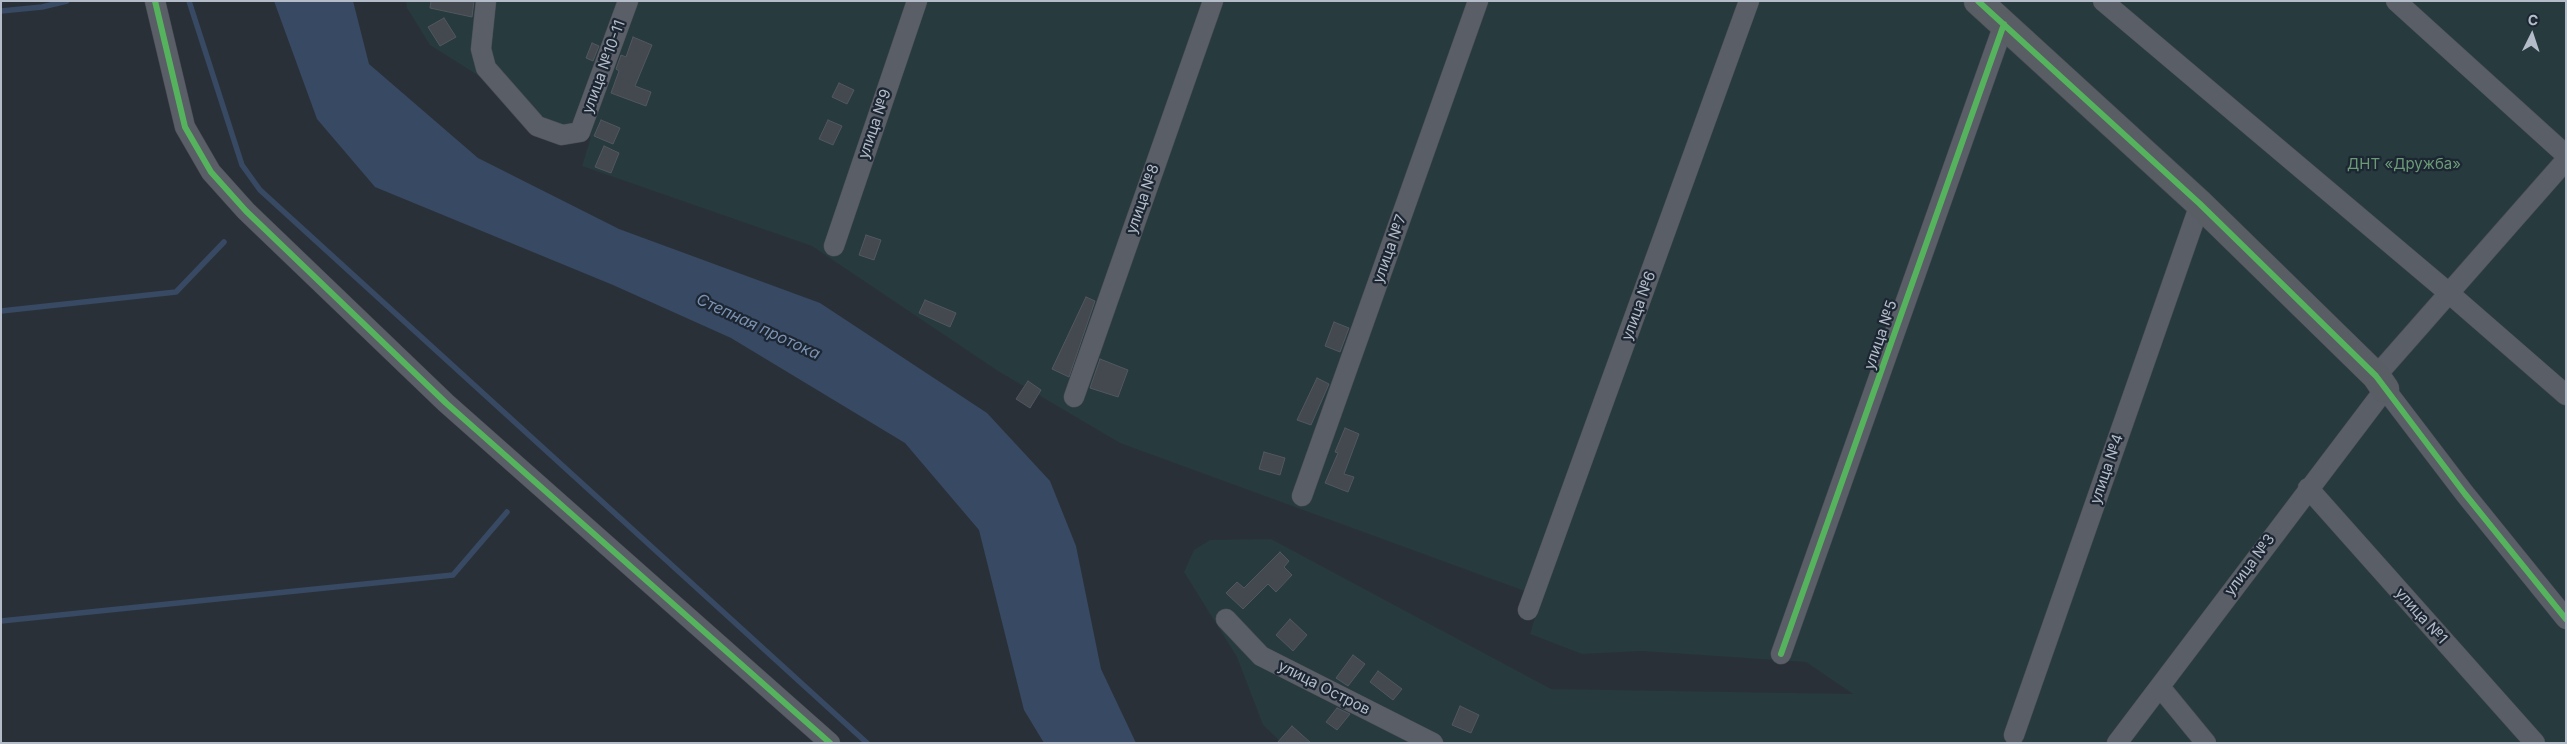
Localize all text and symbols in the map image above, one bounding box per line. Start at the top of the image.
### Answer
north arrow [2507,10,2557,60]
text: С [2527,11,2539,28]
street label: улица №10-11 [579,18,629,116]
street label: улица №9 [855,87,895,161]
park label: ДНТ «Дружба» [2347,155,2461,173]
street label: улица №8 [1123,162,1163,236]
street label: улица №7 [1369,212,1411,286]
street label: улица №6 [1618,269,1660,343]
water label: Степная протока [693,290,823,364]
street label: улица №5 [1861,298,1901,372]
street label: улица №4 [2087,432,2127,506]
street label: улица №3 [2221,531,2279,599]
street label: улица №1 [2391,584,2451,648]
street label: улица Остров [1275,657,1373,719]

